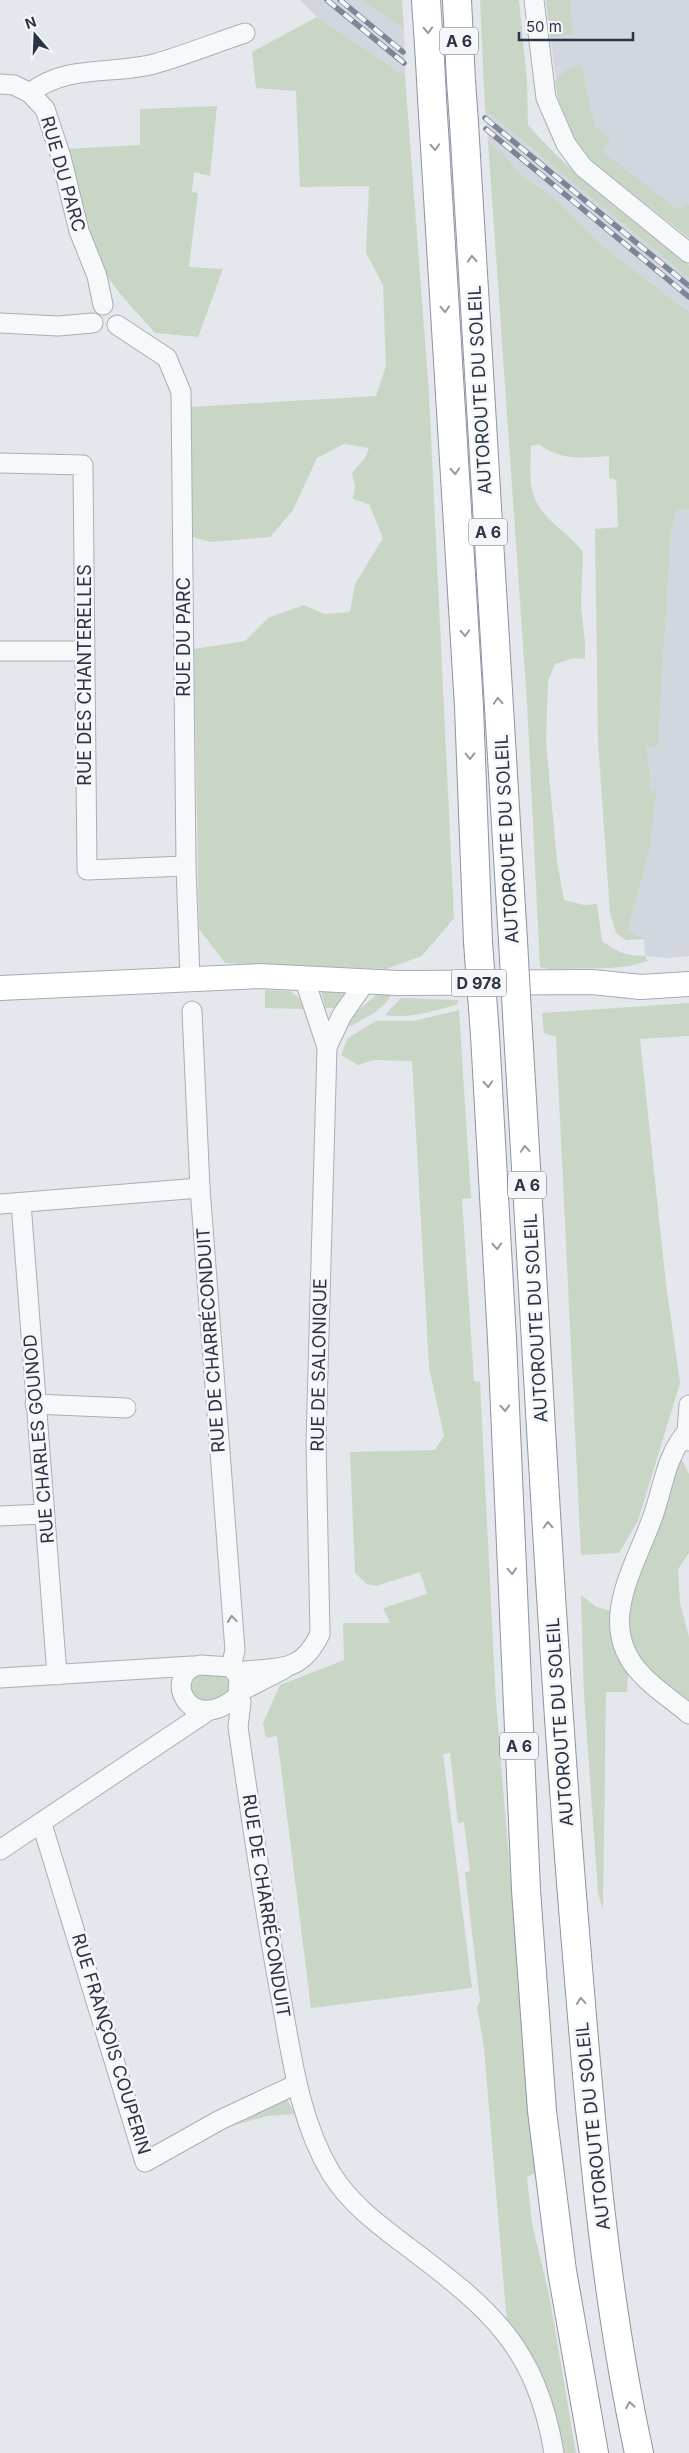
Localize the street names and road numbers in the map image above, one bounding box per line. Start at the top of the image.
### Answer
road number: A 6 [440,27,478,54]
street label: RUE DU PARC [37,113,90,234]
street label: AUTOROUTE DU SOLEIL [464,285,495,495]
road number: A 6 [469,518,507,546]
street label: RUE DES CHANTERELLES [74,564,95,786]
street label: RUE DU PARC [173,577,194,697]
street label: AUTOROUTE DU SOLEIL [491,734,522,944]
road number: D 978 [452,970,506,996]
road number: A 6 [508,1172,546,1198]
street label: AUTOROUTE DU SOLEIL [520,1213,551,1423]
street label: RUE DE CHARRÉCONDUIT [191,1227,229,1454]
street label: RUE DE SALONIQUE [306,1278,331,1452]
street label: RUE CHARLES GOUNOD [19,1334,58,1545]
street label: AUTOROUTE DU SOLEIL [542,1617,577,1827]
road number: A 6 [500,1732,538,1760]
street label: RUE DE CHARRÉCONDUIT [238,1793,296,2019]
street label: RUE FRANÇOIS COUPERIN [68,1931,155,2157]
street label: AUTOROUTE DU SOLEIL [571,2021,614,2231]

